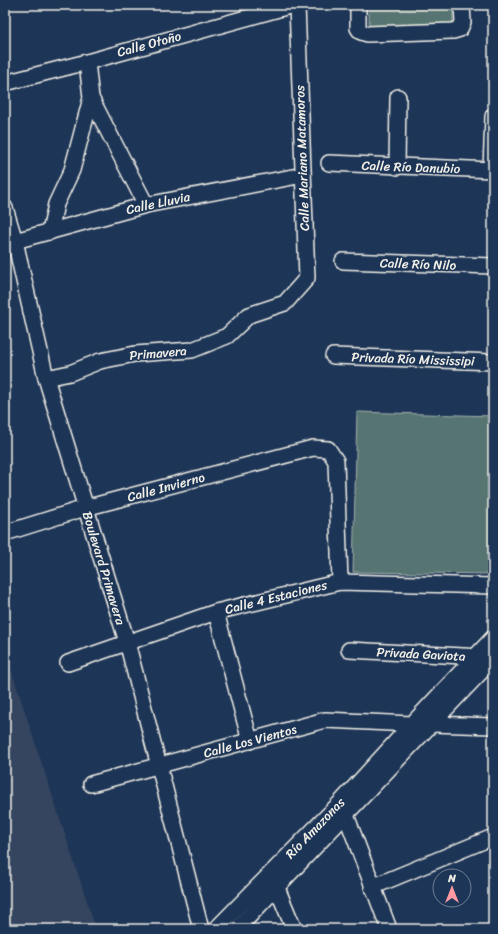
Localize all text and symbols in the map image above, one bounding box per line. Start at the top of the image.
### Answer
street label: Calle Otoño [114,24,184,64]
street label: Calle Mariano Matamoros [288,85,316,231]
street label: Calle Río Danubio [361,154,461,180]
street label: Calle Lluvia [124,185,193,221]
street label: Calle Río Nilo [379,251,457,277]
street label: Primavera [128,339,188,367]
street label: Privada Río Mississipi [351,345,475,373]
street label: Calle Invierno [125,465,208,508]
street label: Boulevard Primavera [76,508,132,628]
street label: Calle 4 Estaciones [222,573,331,621]
street label: Privada Gaviota [376,640,467,668]
street label: Calle Los Vientos [201,717,300,764]
street label: Río Amazonas [279,791,351,864]
north arrow [432,868,472,908]
text: N [447,869,456,888]

